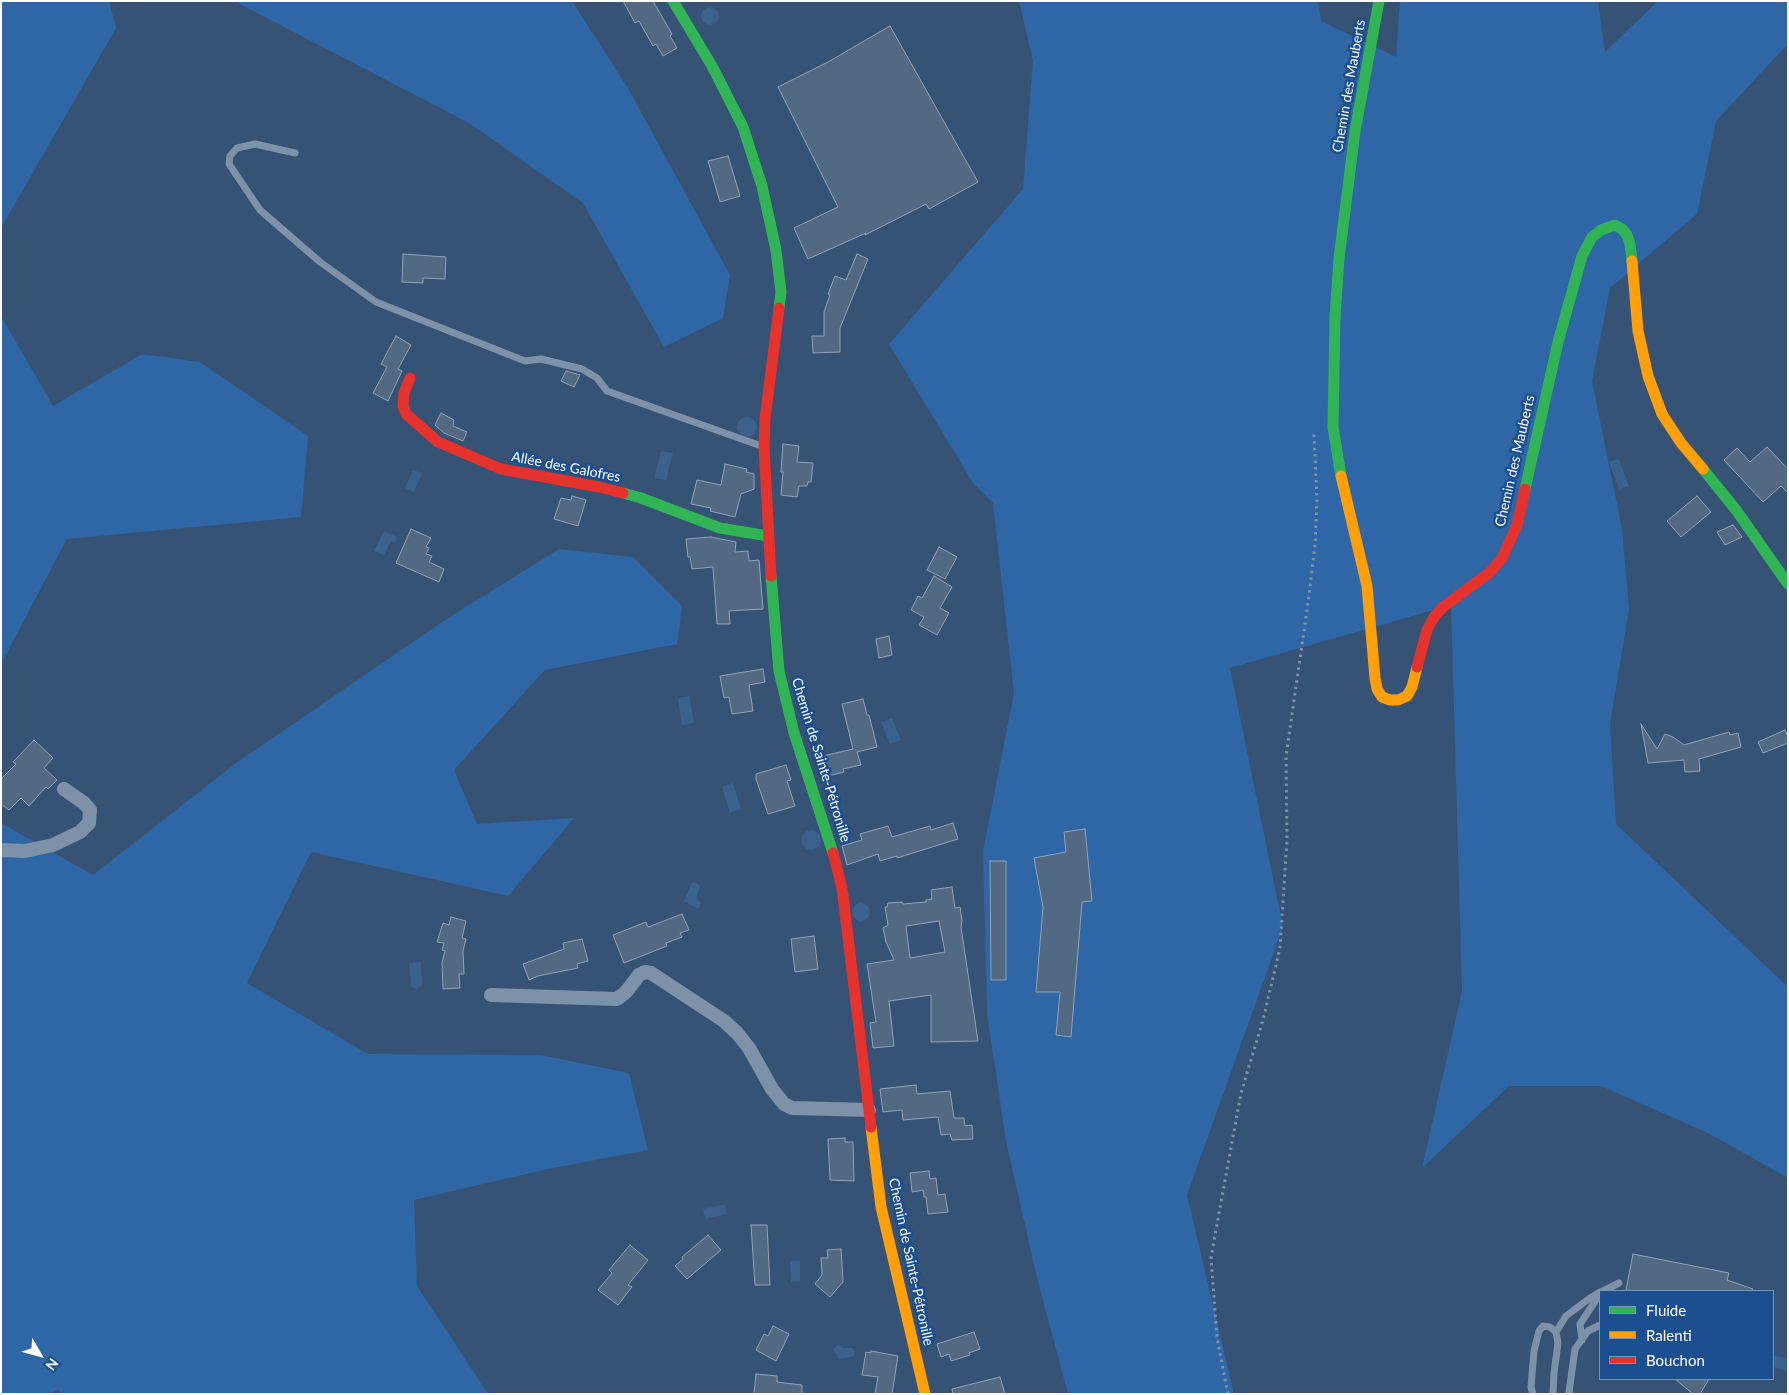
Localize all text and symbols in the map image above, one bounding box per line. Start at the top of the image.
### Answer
street label: Chemin des Mauberts [1329,18,1369,154]
street label: Chemin des Mauberts [1492,394,1538,528]
street label: Allée des Galofres [510,448,622,486]
street label: Chemin de Sainte-Pétronille [788,676,854,844]
street label: Chemin de Sainte-Pétronille [885,1177,937,1347]
legend [1599,1290,1774,1380]
text: Fluide [1646,1301,1686,1319]
text: Ralenti [1646,1326,1692,1344]
north arrow [15,1330,65,1380]
text: Bouchon [1646,1351,1705,1369]
text: N [42,1355,62,1374]

